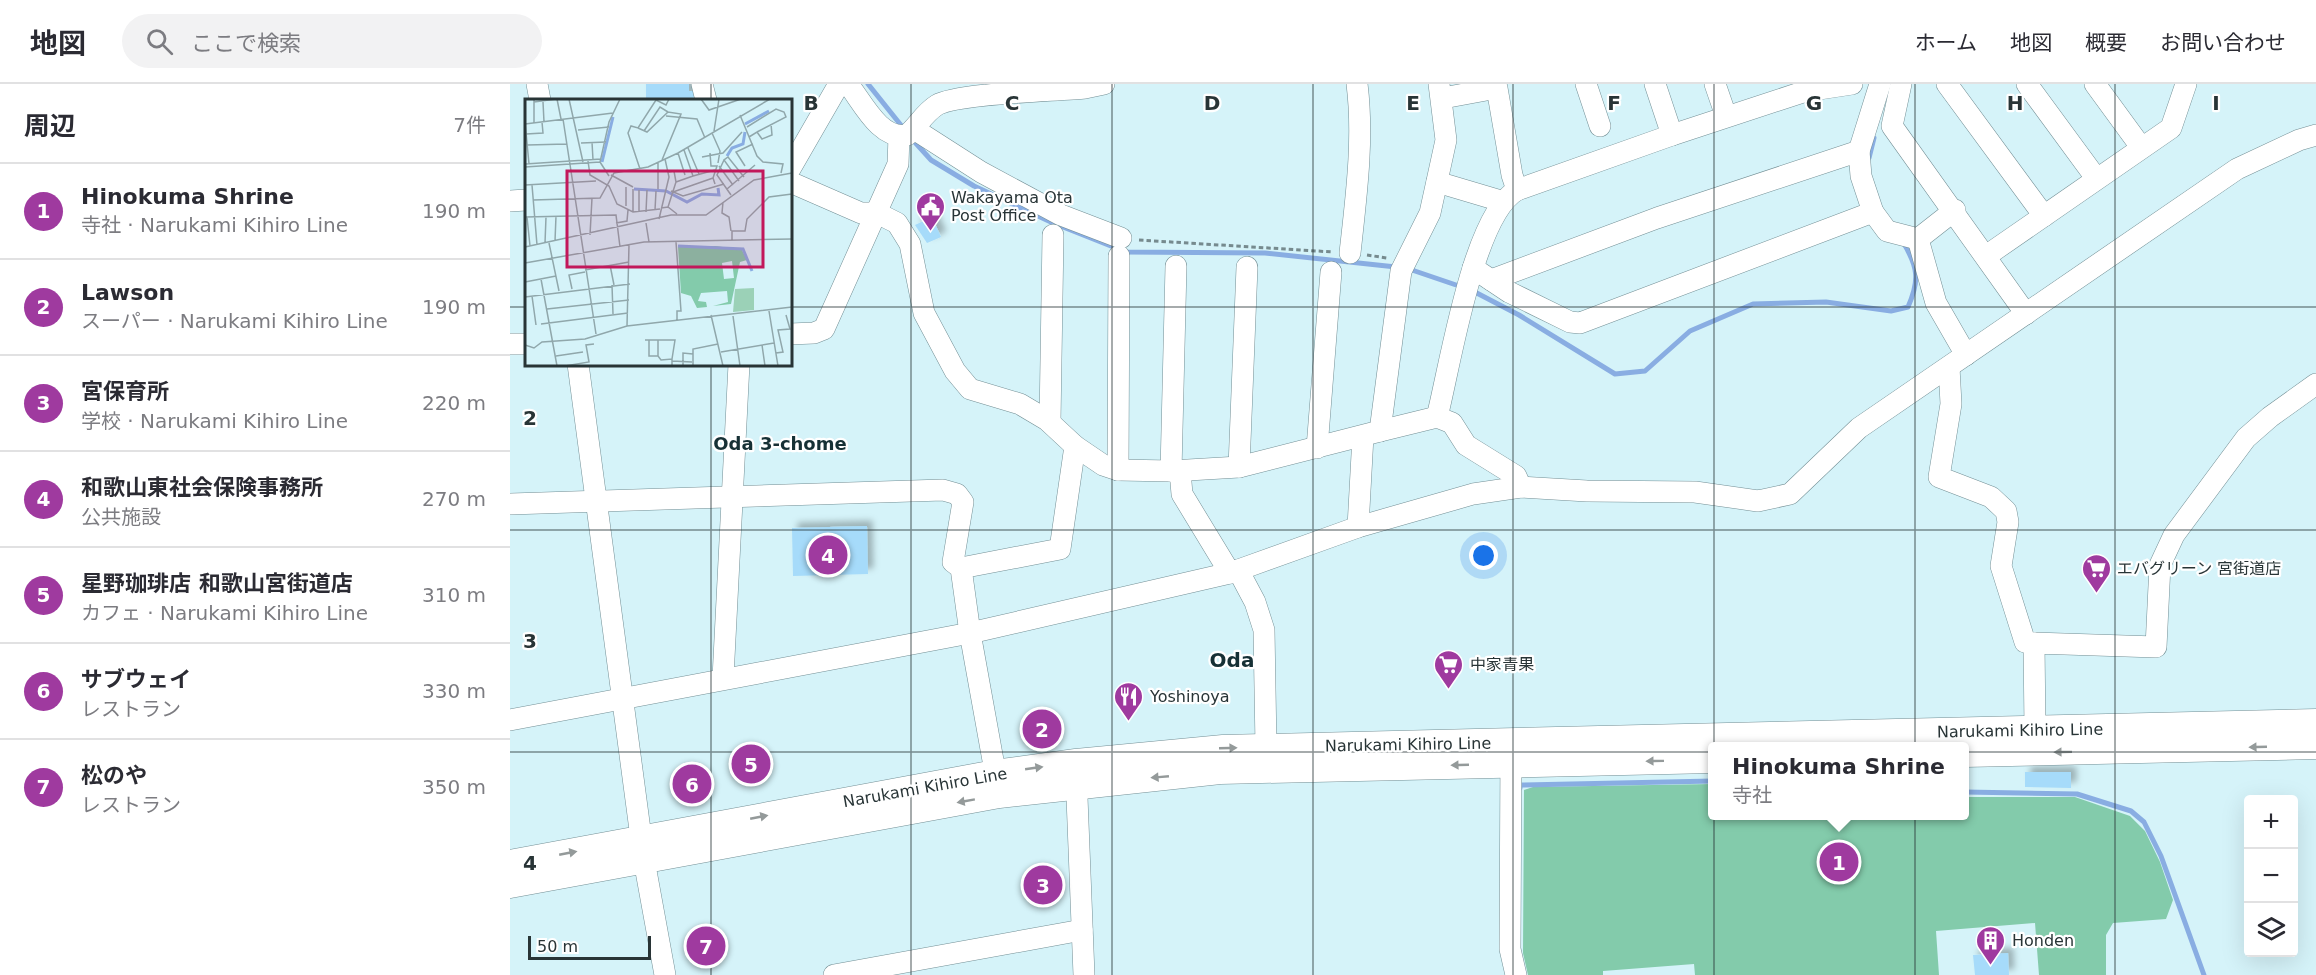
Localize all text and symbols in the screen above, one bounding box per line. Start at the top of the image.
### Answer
search box [122,14,542,68]
icon: search [143,25,176,58]
text: 地図 [30,27,86,60]
text: ここで検索 [191,31,301,56]
text: ホーム [1915,31,1977,55]
text: 地図 [2010,31,2052,55]
text: 概要 [2085,31,2127,55]
text: お問い合わせ [2160,31,2286,55]
text: B [803,91,819,115]
text: C [1005,91,1019,115]
text: D [1204,91,1220,115]
text: E [1406,91,1420,115]
text: F [1607,91,1621,115]
text: G [1806,91,1822,115]
text: H [2007,91,2023,115]
text: I [2212,91,2220,115]
inset map [525,99,792,366]
text: 周辺 [24,111,76,141]
text: 7件 [453,113,486,137]
text: Hinokuma Shrine [81,184,294,209]
place label: Wakayama Ota Post Office [951,188,1073,225]
public building icon: Wakayama Ota Post Office [914,190,946,232]
text: 1 [37,199,50,223]
text: 190 m [422,199,486,223]
text: 寺社 · Narukami Kihiro Line [81,213,348,237]
text: Lawson [81,280,174,305]
text: 2 [37,295,50,319]
text: 190 m [422,295,486,319]
text: スーパー · Narukami Kihiro Line [81,309,388,333]
text: 宮保育所 [81,379,169,404]
text: 3 [37,391,50,415]
text: 220 m [422,391,486,415]
text: 2 [523,406,537,430]
text: 学校 · Narukami Kihiro Line [81,409,348,433]
district label: Oda 3-chome [713,433,847,454]
text: 和歌山東社会保険事務所 [81,475,323,500]
text: 4 [37,487,50,511]
text: 270 m [422,487,486,511]
text: 公共施設 [81,505,161,529]
pin: 4 [808,532,848,578]
your location [1469,541,1498,570]
supermarket icon: エバグリーン 宮街道店 [2080,552,2112,594]
place label: エバグリーン 宮街道店 [2117,559,2281,578]
text: 星野珈琲店 和歌山宮街道店 [81,571,353,596]
text: 5 [37,583,50,607]
text: 310 m [422,583,486,607]
text: カフェ · Narukami Kihiro Line [81,601,368,625]
text: 3 [523,629,537,653]
district label: Oda [1210,648,1254,672]
supermarket icon: 中家青果 [1433,648,1465,690]
place label: 中家青果 [1470,655,1534,674]
text: サブウェイ [81,667,191,692]
text: 6 [37,679,50,703]
text: 330 m [422,679,486,703]
restaurant icon: Yoshinoya [1113,680,1145,722]
place label: Yoshinoya [1149,687,1230,706]
text: レストラン [81,697,181,721]
pin: 2 [1022,706,1062,752]
street label: Narukami Kihiro Line [1937,720,2103,741]
street label: Narukami Kihiro Line [1325,734,1491,755]
pin: 5 [732,742,770,786]
popup [1708,742,1969,820]
one-way arrow [1218,743,1237,753]
one-way arrow [2248,743,2267,752]
one-way arrow [2053,747,2072,757]
text: Hinokuma Shrine [1732,754,1945,779]
one-way arrow [1645,756,1664,766]
one-way arrow [1450,760,1469,770]
pin: 6 [672,762,711,806]
text: 松のや [81,763,147,788]
one-way arrow [1024,763,1043,773]
street label: Narukami Kihiro Line [842,764,1009,811]
one-way arrow [1150,772,1169,782]
text: 7 [37,775,50,799]
text: 350 m [422,775,486,799]
text: 寺社 [1732,783,1772,807]
text: レストラン [81,793,181,817]
map controls [2244,795,2298,957]
button: + [2244,795,2298,849]
one-way arrow [957,797,976,806]
one-way arrow [750,812,769,821]
pin: 1 [1820,840,1858,884]
one-way arrow [558,848,577,857]
button: − [2244,849,2298,903]
text: 4 [523,851,537,875]
pin: 3 [1024,862,1062,908]
button: layers [2244,903,2298,957]
pin: 7 [686,924,726,968]
building icon: Honden [1975,924,2007,966]
place label: Honden [2012,931,2074,950]
scale bar [528,933,651,960]
text: 50 m [537,937,578,956]

